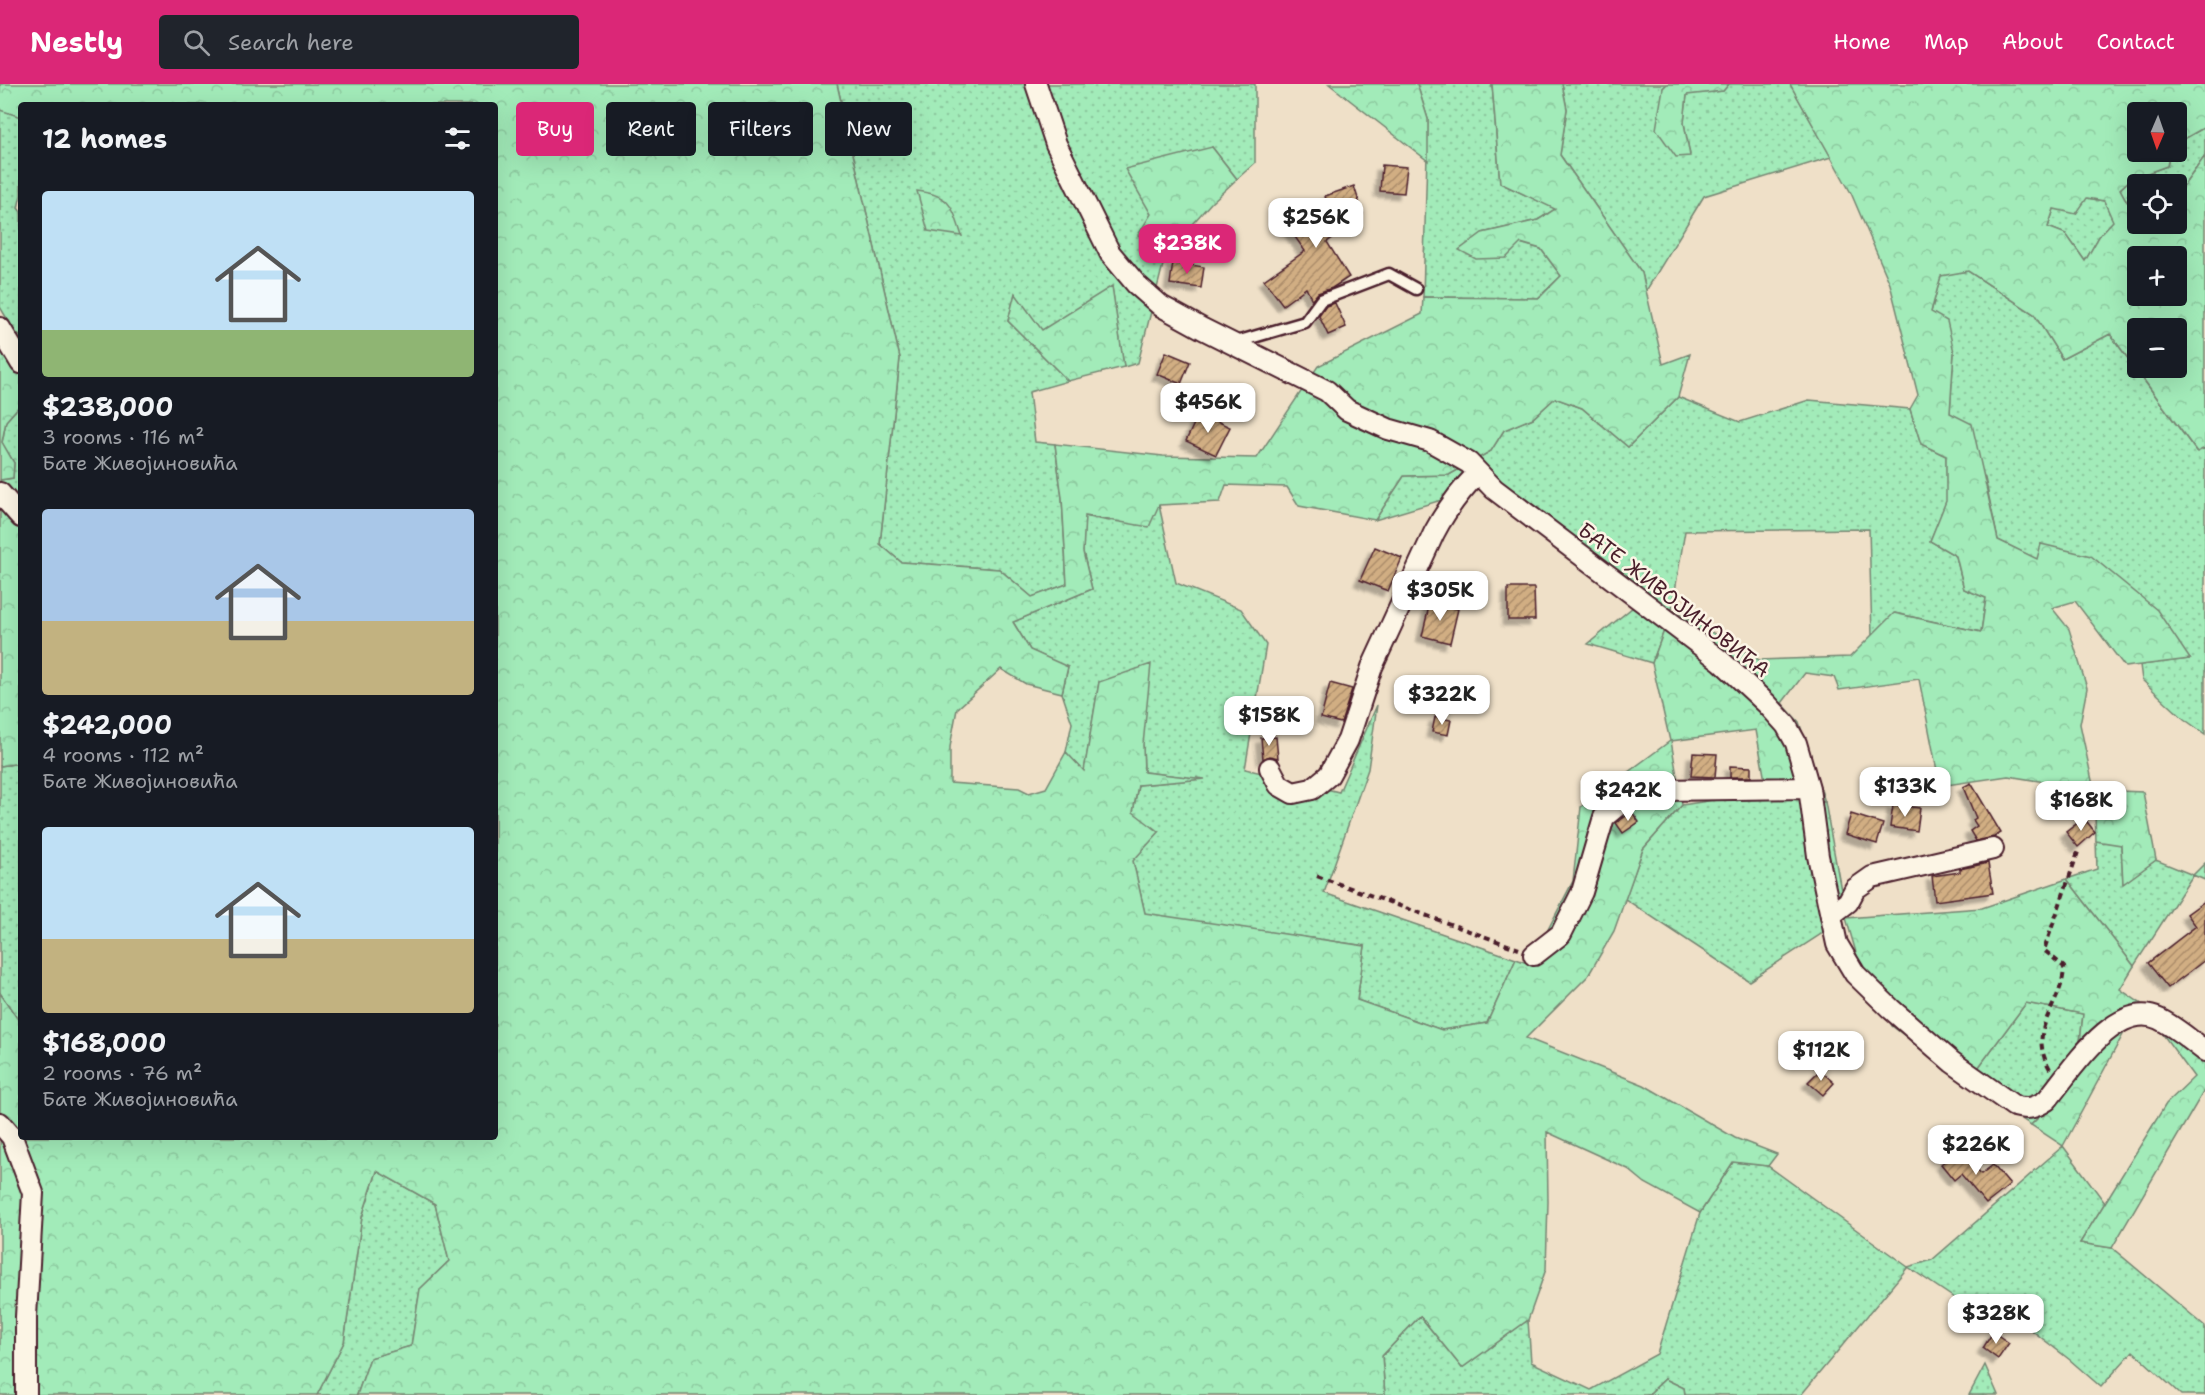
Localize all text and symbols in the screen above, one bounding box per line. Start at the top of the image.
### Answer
search box [159,15,579,69]
text: Nestly [30,23,123,61]
icon: search [180,26,213,59]
text: Search here [228,28,354,57]
text: Home [1833,28,1891,56]
text: Map [1924,28,1969,56]
text: About [2002,28,2063,56]
text: Contact [2096,28,2175,56]
chip: Buy [516,102,594,156]
chip: Rent [606,102,696,156]
chip: Filters [708,102,813,156]
chip: New [825,102,912,156]
north arrow [2127,102,2187,162]
map controls [2127,102,2187,378]
text: 12 homes [42,121,167,156]
icon: filters [441,122,474,155]
button: locate [2127,174,2187,234]
pin: $256K [1274,198,1358,249]
text: $256K [1282,204,1350,230]
pin: $238K [1145,224,1229,275]
icon: home [204,230,312,338]
text: $238K [1153,230,1221,256]
button: + [2127,246,2187,306]
button: − [2127,318,2187,378]
pin: $456K [1166,383,1250,434]
text: $238,000 [42,389,173,424]
text: $456K [1174,389,1242,415]
text: 3 rooms · 116 m² [42,424,204,450]
text: Бате Живојиновића [42,450,238,476]
street label: БАТЕ ЖИВОЈИНОВИЋА [1572,516,1776,684]
icon: home [204,548,312,656]
pin: $305K [1398,571,1482,622]
text: $305K [1406,577,1474,603]
pin: $322K [1400,675,1484,726]
text: $322K [1408,681,1476,707]
pin: $158K [1227,696,1311,747]
text: $158K [1238,702,1300,728]
text: $242,000 [42,707,172,742]
text: 4 rooms · 112 m² [42,742,204,768]
pin: $133K [1863,767,1947,818]
text: Бате Живојиновића [42,768,238,794]
pin: $242K [1586,771,1670,822]
text: $133K [1874,773,1936,799]
text: $242K [1594,777,1662,803]
pin: $168K [2039,781,2123,832]
text: $168K [2049,787,2113,813]
icon: home [204,866,312,974]
text: $168,000 [42,1025,166,1060]
pin: $112K [1779,1031,1863,1082]
text: $112K [1792,1037,1850,1063]
text: 2 rooms · 76 m² [42,1060,202,1086]
text: Бате Живојиновића [42,1086,238,1112]
pin: $226K [1934,1125,2018,1176]
text: $226K [1942,1131,2010,1157]
pin: $328K [1954,1294,2038,1345]
text: $328K [1962,1300,2030,1326]

